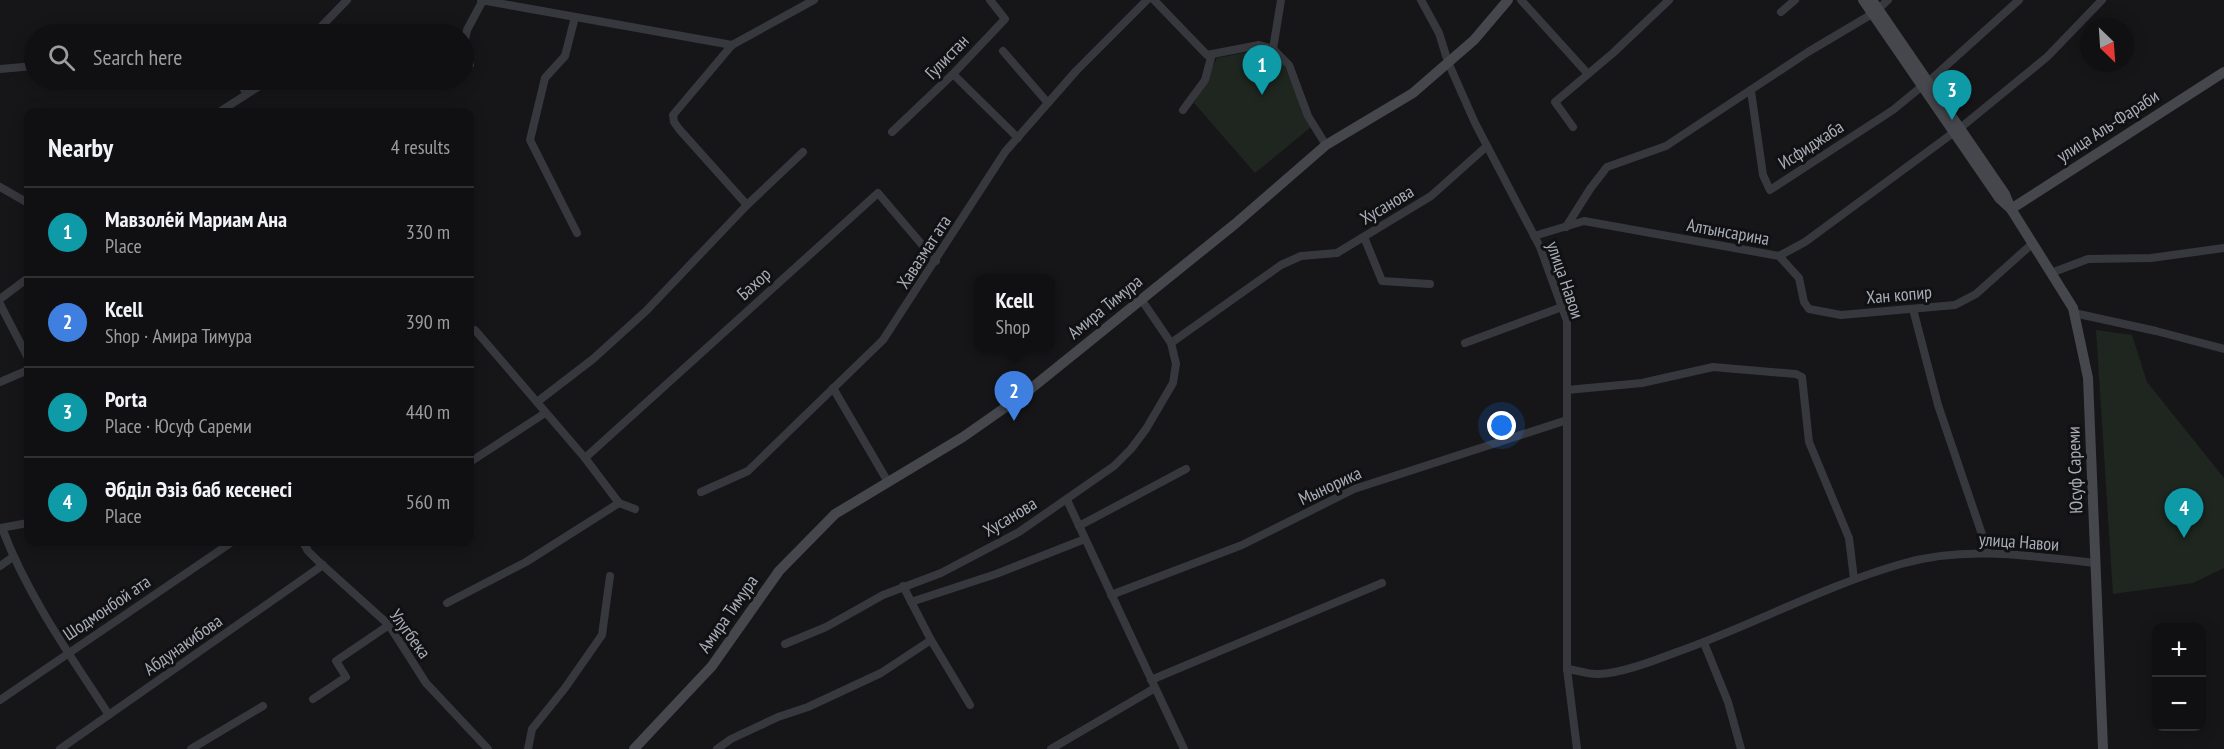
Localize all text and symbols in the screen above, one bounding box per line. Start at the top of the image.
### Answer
north arrow [2080,18,2134,72]
search box [24,24,474,90]
street label: Гулистан [920,29,974,84]
icon: search [45,41,78,74]
text: Search here [93,43,182,71]
pin: 1 [1242,46,1282,95]
pin: 3 [1932,70,1972,120]
street label: улица Аль-Фараби [2052,84,2163,167]
street label: Исфиджаба [1774,115,1848,174]
text: Nearby [48,131,113,164]
text: 4 results [391,134,450,160]
street label: Хусанова [1356,180,1418,230]
text: Мавзоле́й Мариам Ана [105,205,287,233]
street label: Хавазмат ата [891,211,956,293]
street label: Алтынсарина [1685,213,1771,250]
text: 1 [63,219,72,245]
text: 330 m [406,219,450,245]
text: Place [105,233,142,259]
street label: улица Навои [1541,238,1589,322]
street label: Бахор [732,262,776,305]
street label: Амира Тимура [1063,269,1147,344]
popup [974,274,1055,352]
street label: Хан копир [1865,280,1933,309]
text: Kcell [995,286,1034,314]
text: Kcell [105,295,143,323]
text: 2 [63,309,72,335]
text: 390 m [406,309,450,335]
text: Shop [995,314,1030,340]
text: Shop · Амира Тимура [105,323,252,349]
pin: 2 [994,372,1034,421]
text: Porta [105,385,147,413]
text: 3 [63,399,72,425]
text: 440 m [406,399,450,425]
your location [1487,411,1516,440]
text: Place · Юсуф Сареми [105,413,252,439]
street label: Юсуф Сареми [2061,426,2088,514]
street label: Мынорика [1295,461,1365,510]
text: Әбділ Әзіз баб кесенесі [105,475,292,503]
pin: 4 [2164,488,2204,538]
text: 4 [63,489,72,515]
text: 560 m [406,489,450,515]
street label: Хусанова [979,492,1041,542]
text: Place [105,503,142,529]
street label: улица Навои [1978,527,2060,556]
street label: Шодмонбой ата [59,570,155,645]
street label: Амира Тимура [692,570,763,657]
street label: Улугбека [385,604,436,663]
street label: Абдунакибова [139,609,227,680]
map controls [2152,623,2206,731]
button: + [2152,623,2206,677]
button: − [2152,677,2206,731]

